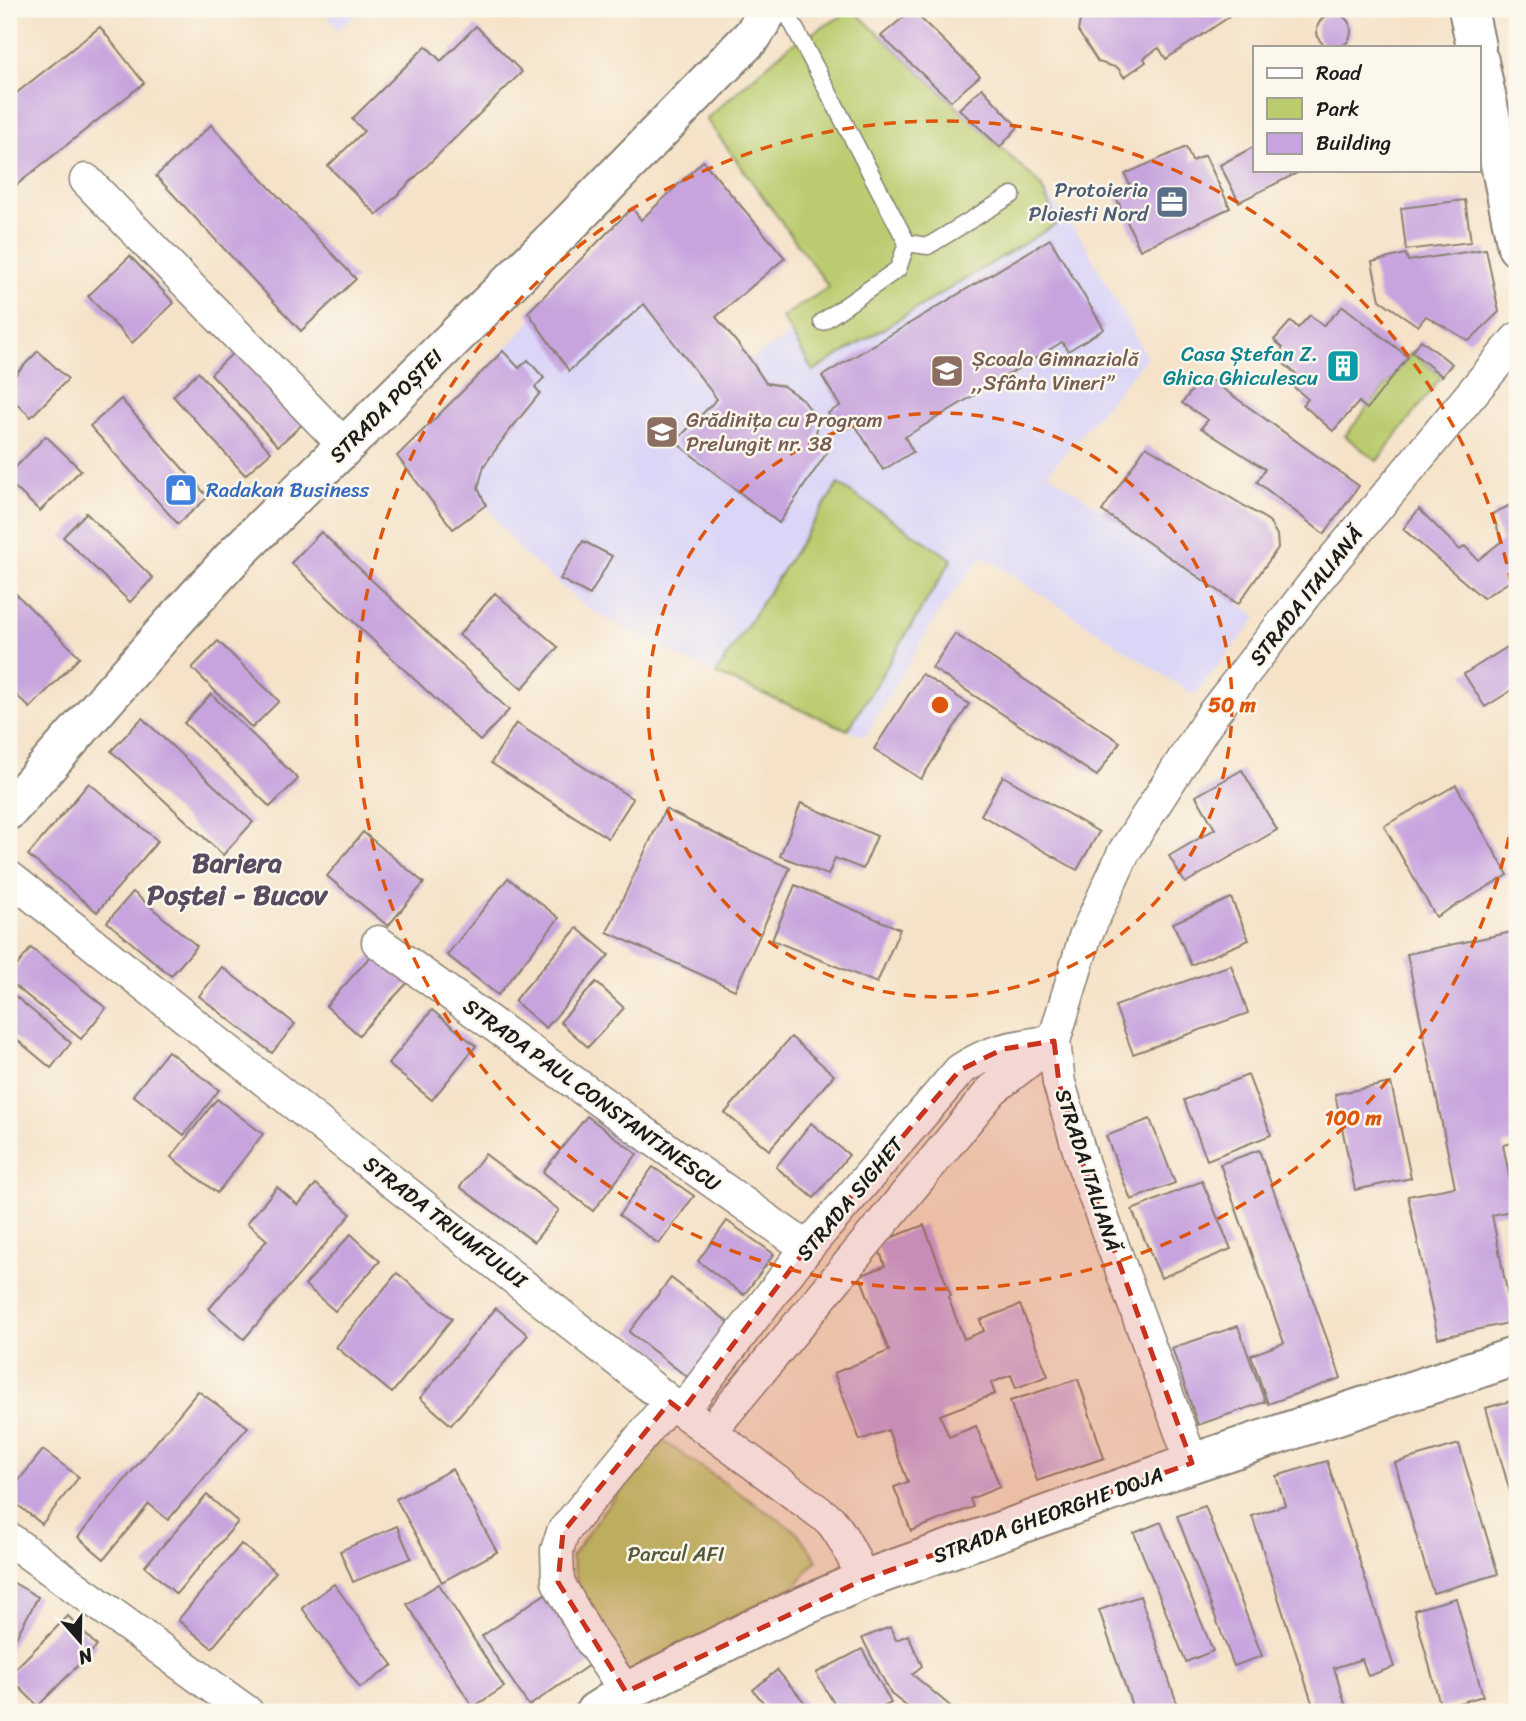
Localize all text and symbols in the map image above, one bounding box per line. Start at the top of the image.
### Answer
legend [1253,46,1480,172]
text: Road [1316,54,1363,92]
text: Park [1316,90,1359,128]
text: Building [1316,124,1392,162]
place label: Protoieria Ploiesti Nord [1028,171,1150,233]
office icon: Protoieria Ploiesti Nord [1153,183,1191,221]
place label: Casa Ștefan Z. Ghica Ghiculescu [1163,335,1318,397]
street label: STRADA POȘTEI [320,339,453,472]
place label: Școala Gimnazială ,,Sfânta Vineri” [971,340,1140,402]
building icon: Casa Ștefan Z. Ghica Ghiculescu [1324,347,1362,385]
school or university icon: Școala Gimnazială ,,Sfânta Vineri” [928,352,966,390]
place label: Grădinița cu Program Prelungit nr. 38 [686,401,883,463]
school or university icon: Grădinița cu Program Prelungit nr. 38 [643,413,681,451]
shop icon: Radakan Business [162,471,200,509]
place label: Radakan Business [206,471,369,509]
street label: STRADA ITALIANĂ [1239,516,1374,674]
text: 50 m [1208,686,1257,724]
centre of rings [928,693,952,717]
district label: Bariera Poștei - Bucov [147,838,329,919]
street label: STRADA PAUL CONSTANTINESCU [455,988,729,1202]
street label: STRADA ITALIANĂ [1044,1084,1133,1259]
text: 100 m [1324,1099,1382,1137]
street label: STRADA SIGHET [786,1127,915,1270]
street label: STRADA TRIUMFULUI [355,1145,537,1300]
street label: STRADA GHEORGHE DOJA [927,1456,1169,1574]
park label: Parcul AFI [628,1535,725,1573]
north arrow [46,1606,116,1676]
text: N [73,1638,98,1675]

